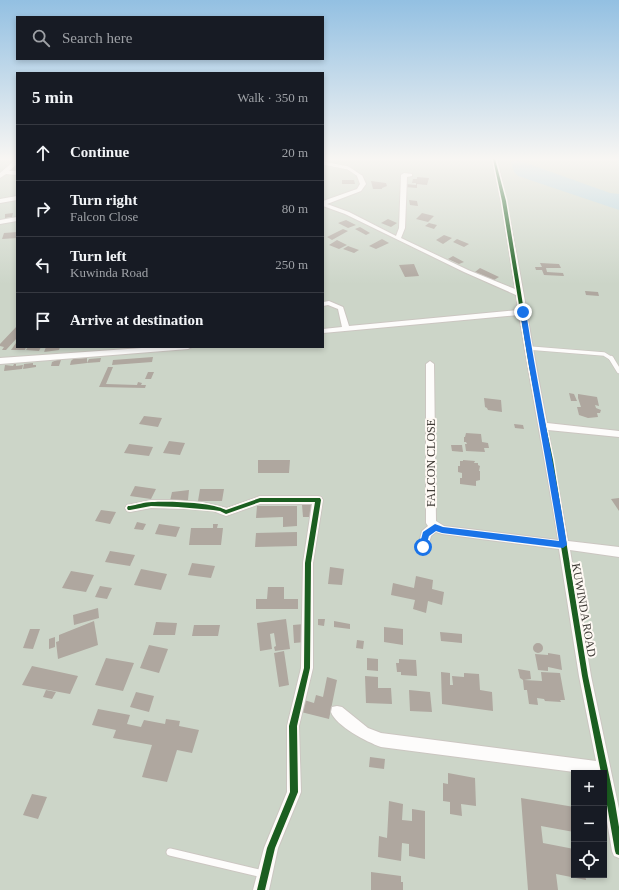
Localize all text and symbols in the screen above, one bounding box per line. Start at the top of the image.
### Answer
search box [16,16,324,60]
icon: search [30,27,52,49]
text: Search here [62,30,132,46]
text: 5 min [32,88,73,107]
text: Walk · 350 m [237,90,308,105]
icon: ahead [32,142,54,164]
text: Continue [70,144,129,160]
text: 20 m [282,145,308,160]
text: Turn right [70,192,137,208]
icon: right [32,198,54,220]
text: 80 m [282,201,308,216]
text: Falcon Close [70,209,138,224]
text: Turn left [70,248,127,264]
icon: left [32,254,54,276]
text: 250 m [275,257,308,272]
text: Kuwinda Road [70,265,148,280]
route end [514,303,532,321]
icon: arrive [32,310,54,332]
text: Arrive at destination [70,312,203,328]
street label: FALCON CLOSE [424,419,438,507]
route start [414,538,432,556]
street label: KUWINDA ROAD [569,562,599,658]
map controls [571,770,607,878]
button: + [571,770,607,806]
button: − [571,806,607,842]
button: locate [571,842,607,878]

